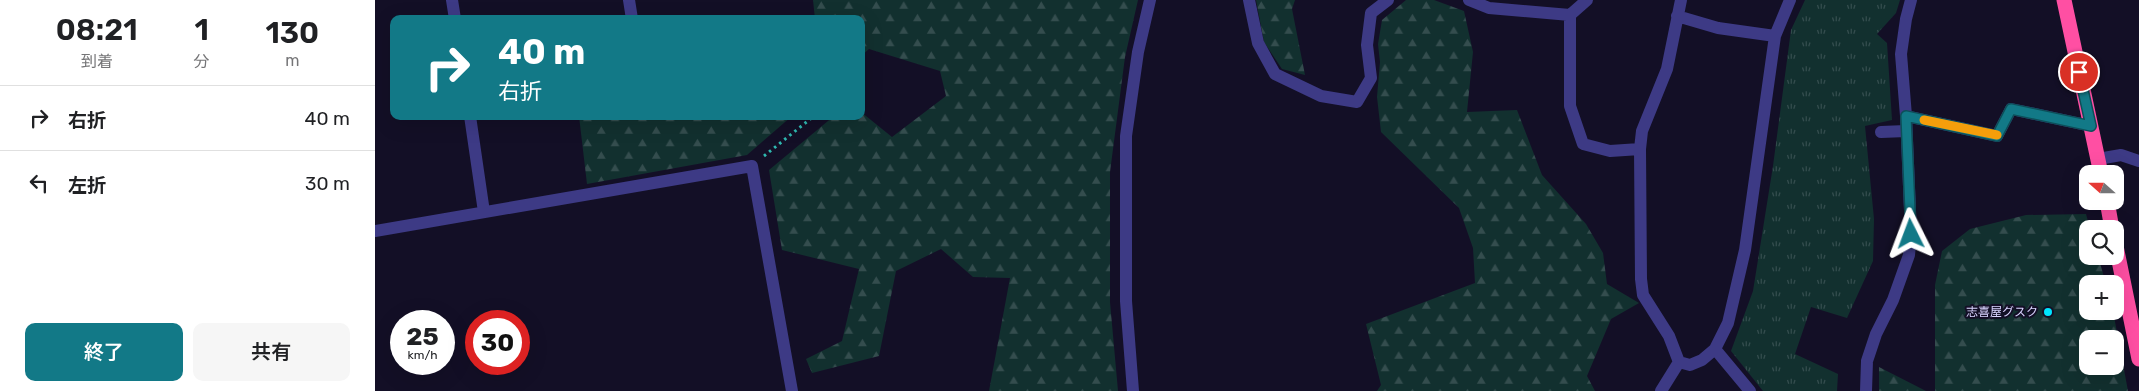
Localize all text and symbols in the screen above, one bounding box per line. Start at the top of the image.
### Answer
text: 08:21 [56,12,138,48]
text: 1 [194,12,209,48]
text: 130 [265,15,319,51]
text: 40 m [498,31,585,73]
icon: right [415,35,480,100]
text: m [285,51,299,70]
pin [2058,51,2100,93]
text: 到着 [81,52,113,71]
text: 分 [194,52,210,71]
icon: arrive [2065,58,2093,86]
text: 右折 [498,78,542,105]
icon: right [25,104,53,132]
text: 40 m [305,107,350,130]
text: 右折 [68,109,106,132]
north arrow [2079,165,2124,210]
map controls [2079,165,2124,375]
icon: left [25,169,53,197]
text: 30 m [305,172,350,195]
text: 左折 [68,174,106,197]
position arrow [1884,207,1936,259]
button: search [2079,220,2124,265]
button: + [2079,275,2124,320]
place label: 志喜屋グスク [1966,305,2038,319]
marker: 志喜屋グスク [2042,306,2054,318]
speed limit sign: 30 [465,310,530,375]
text: 25 [406,322,439,351]
button: 終了 [25,323,183,381]
button: 共有 [193,323,350,381]
button: − [2079,330,2124,375]
text: km/h [408,348,437,362]

